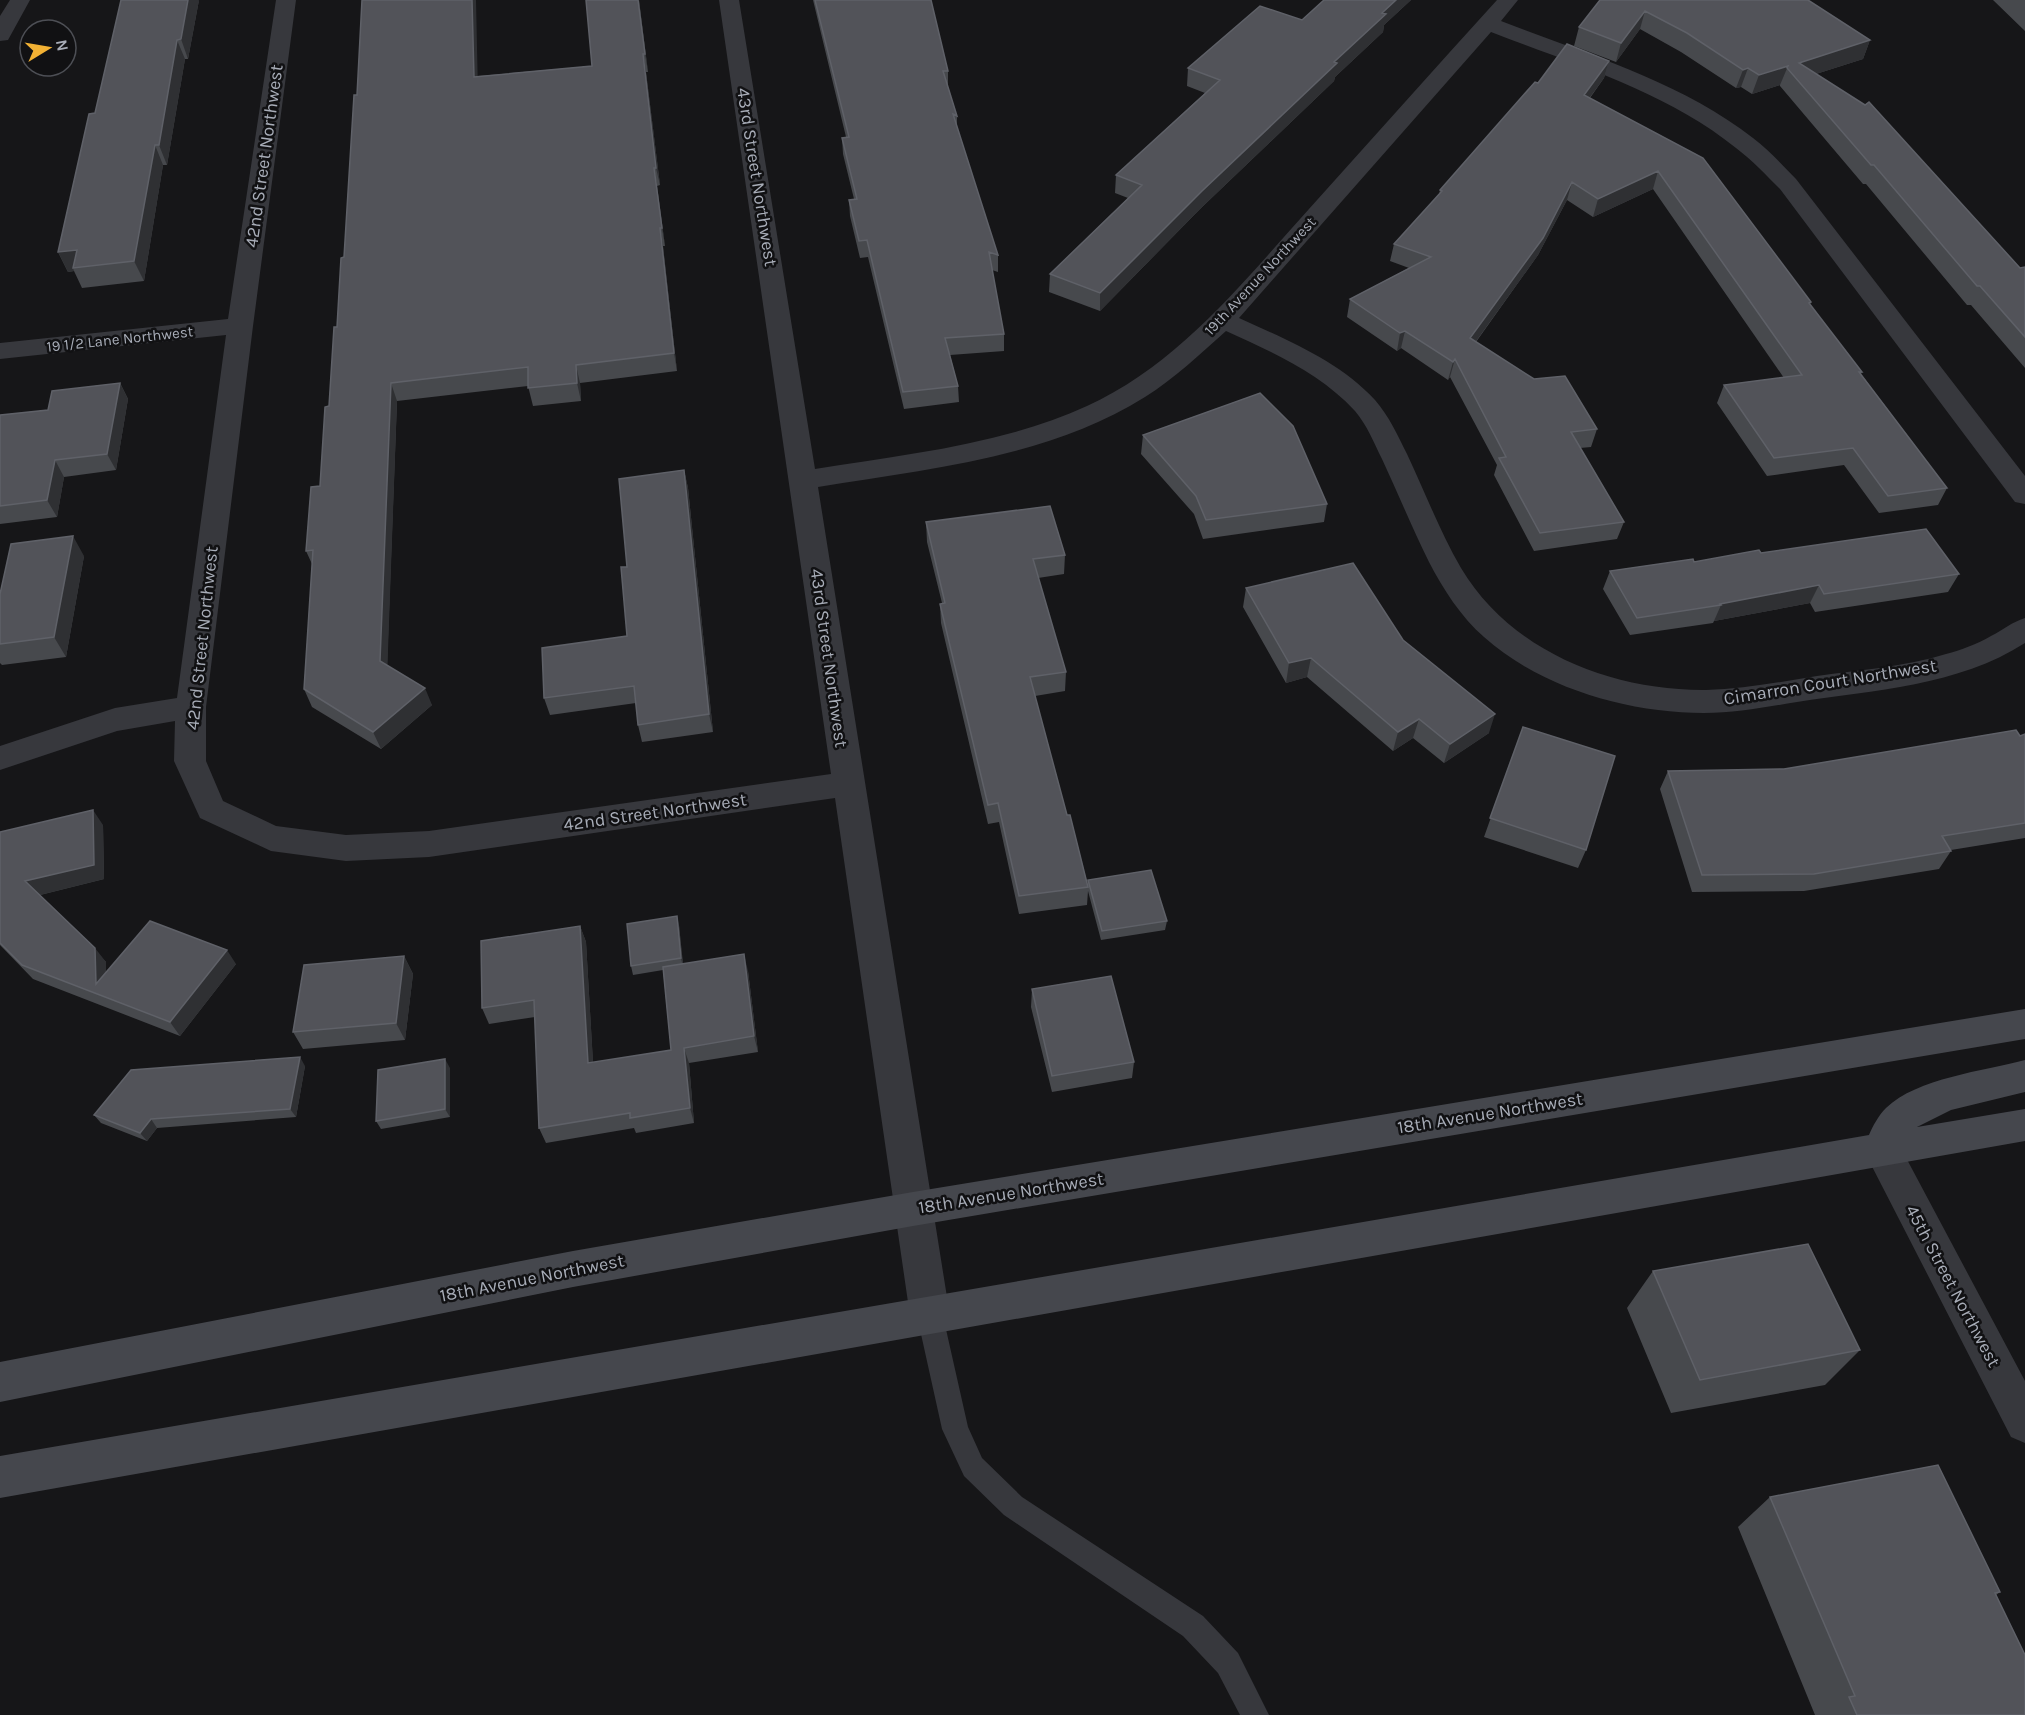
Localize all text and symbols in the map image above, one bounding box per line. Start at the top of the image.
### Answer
north arrow [18,18,78,78]
text: N [52,38,73,53]
street label: 42nd Street Northwest [240,63,288,249]
street label: 43rd Street Northwest [732,86,782,268]
street label: 19th Avenue Northwest [1200,213,1320,339]
street label: 19 1/2 Lane Northwest [46,322,194,356]
street label: 42nd Street Northwest [181,545,223,731]
street label: 43rd Street Northwest [806,567,852,749]
street label: Cimarron Court Northwest [1722,654,1938,710]
street label: 42nd Street Northwest [562,788,748,836]
street label: 18th Avenue Northwest [1396,1087,1584,1139]
street label: 18th Avenue Northwest [917,1167,1105,1219]
street label: 45th Street Northwest [1901,1201,2005,1371]
street label: 18th Avenue Northwest [438,1249,626,1307]

